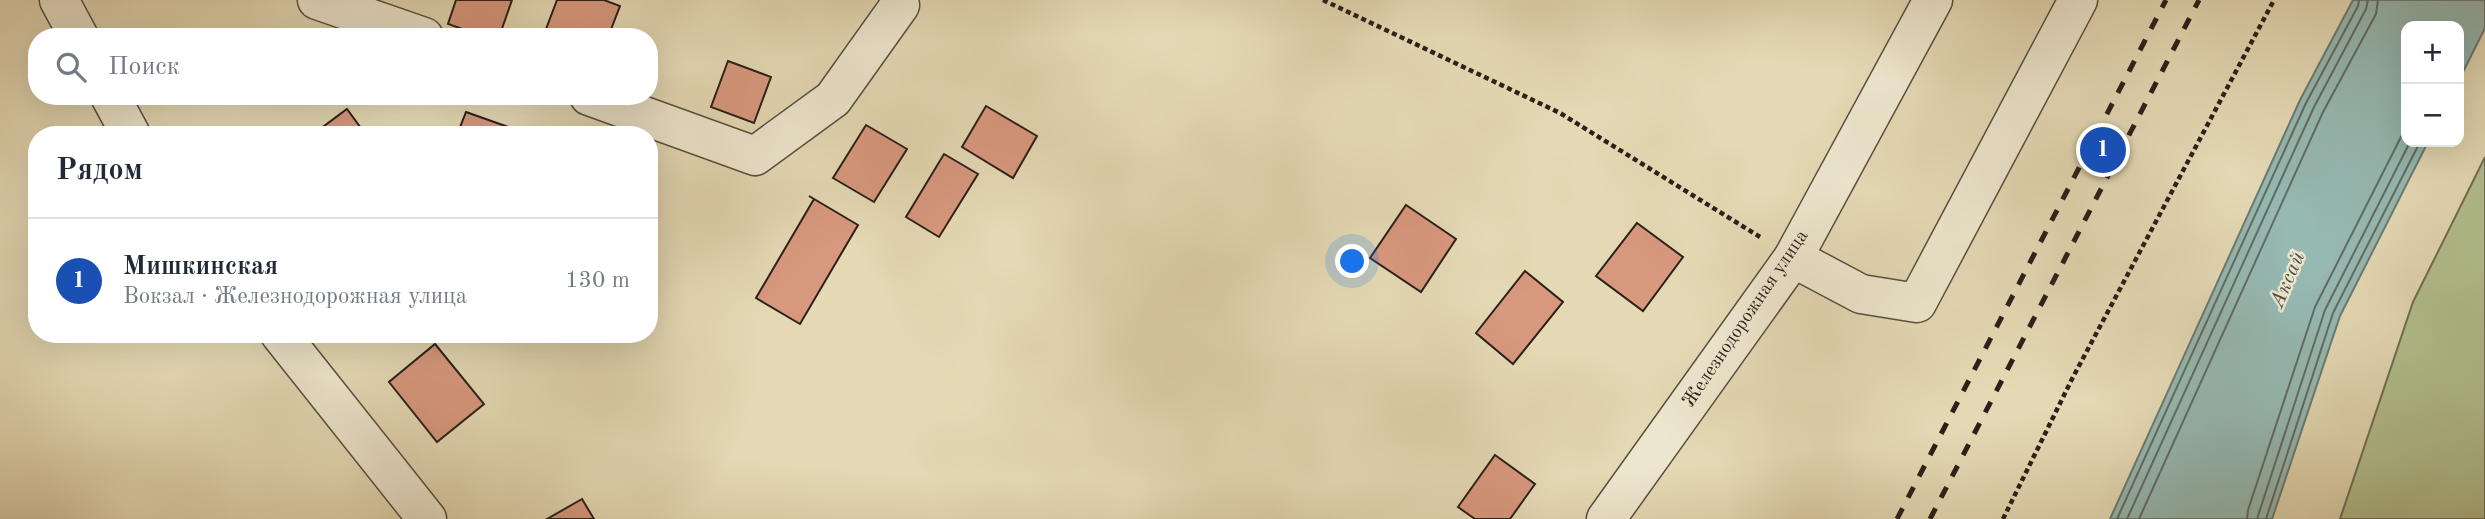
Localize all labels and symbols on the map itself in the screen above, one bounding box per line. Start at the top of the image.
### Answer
pin: 1 [2080,124,2126,176]
street label: Железнодорожная улица [1680,227,1813,411]
your location [1335,244,1369,278]
water label: Аксай [2266,249,2309,312]

